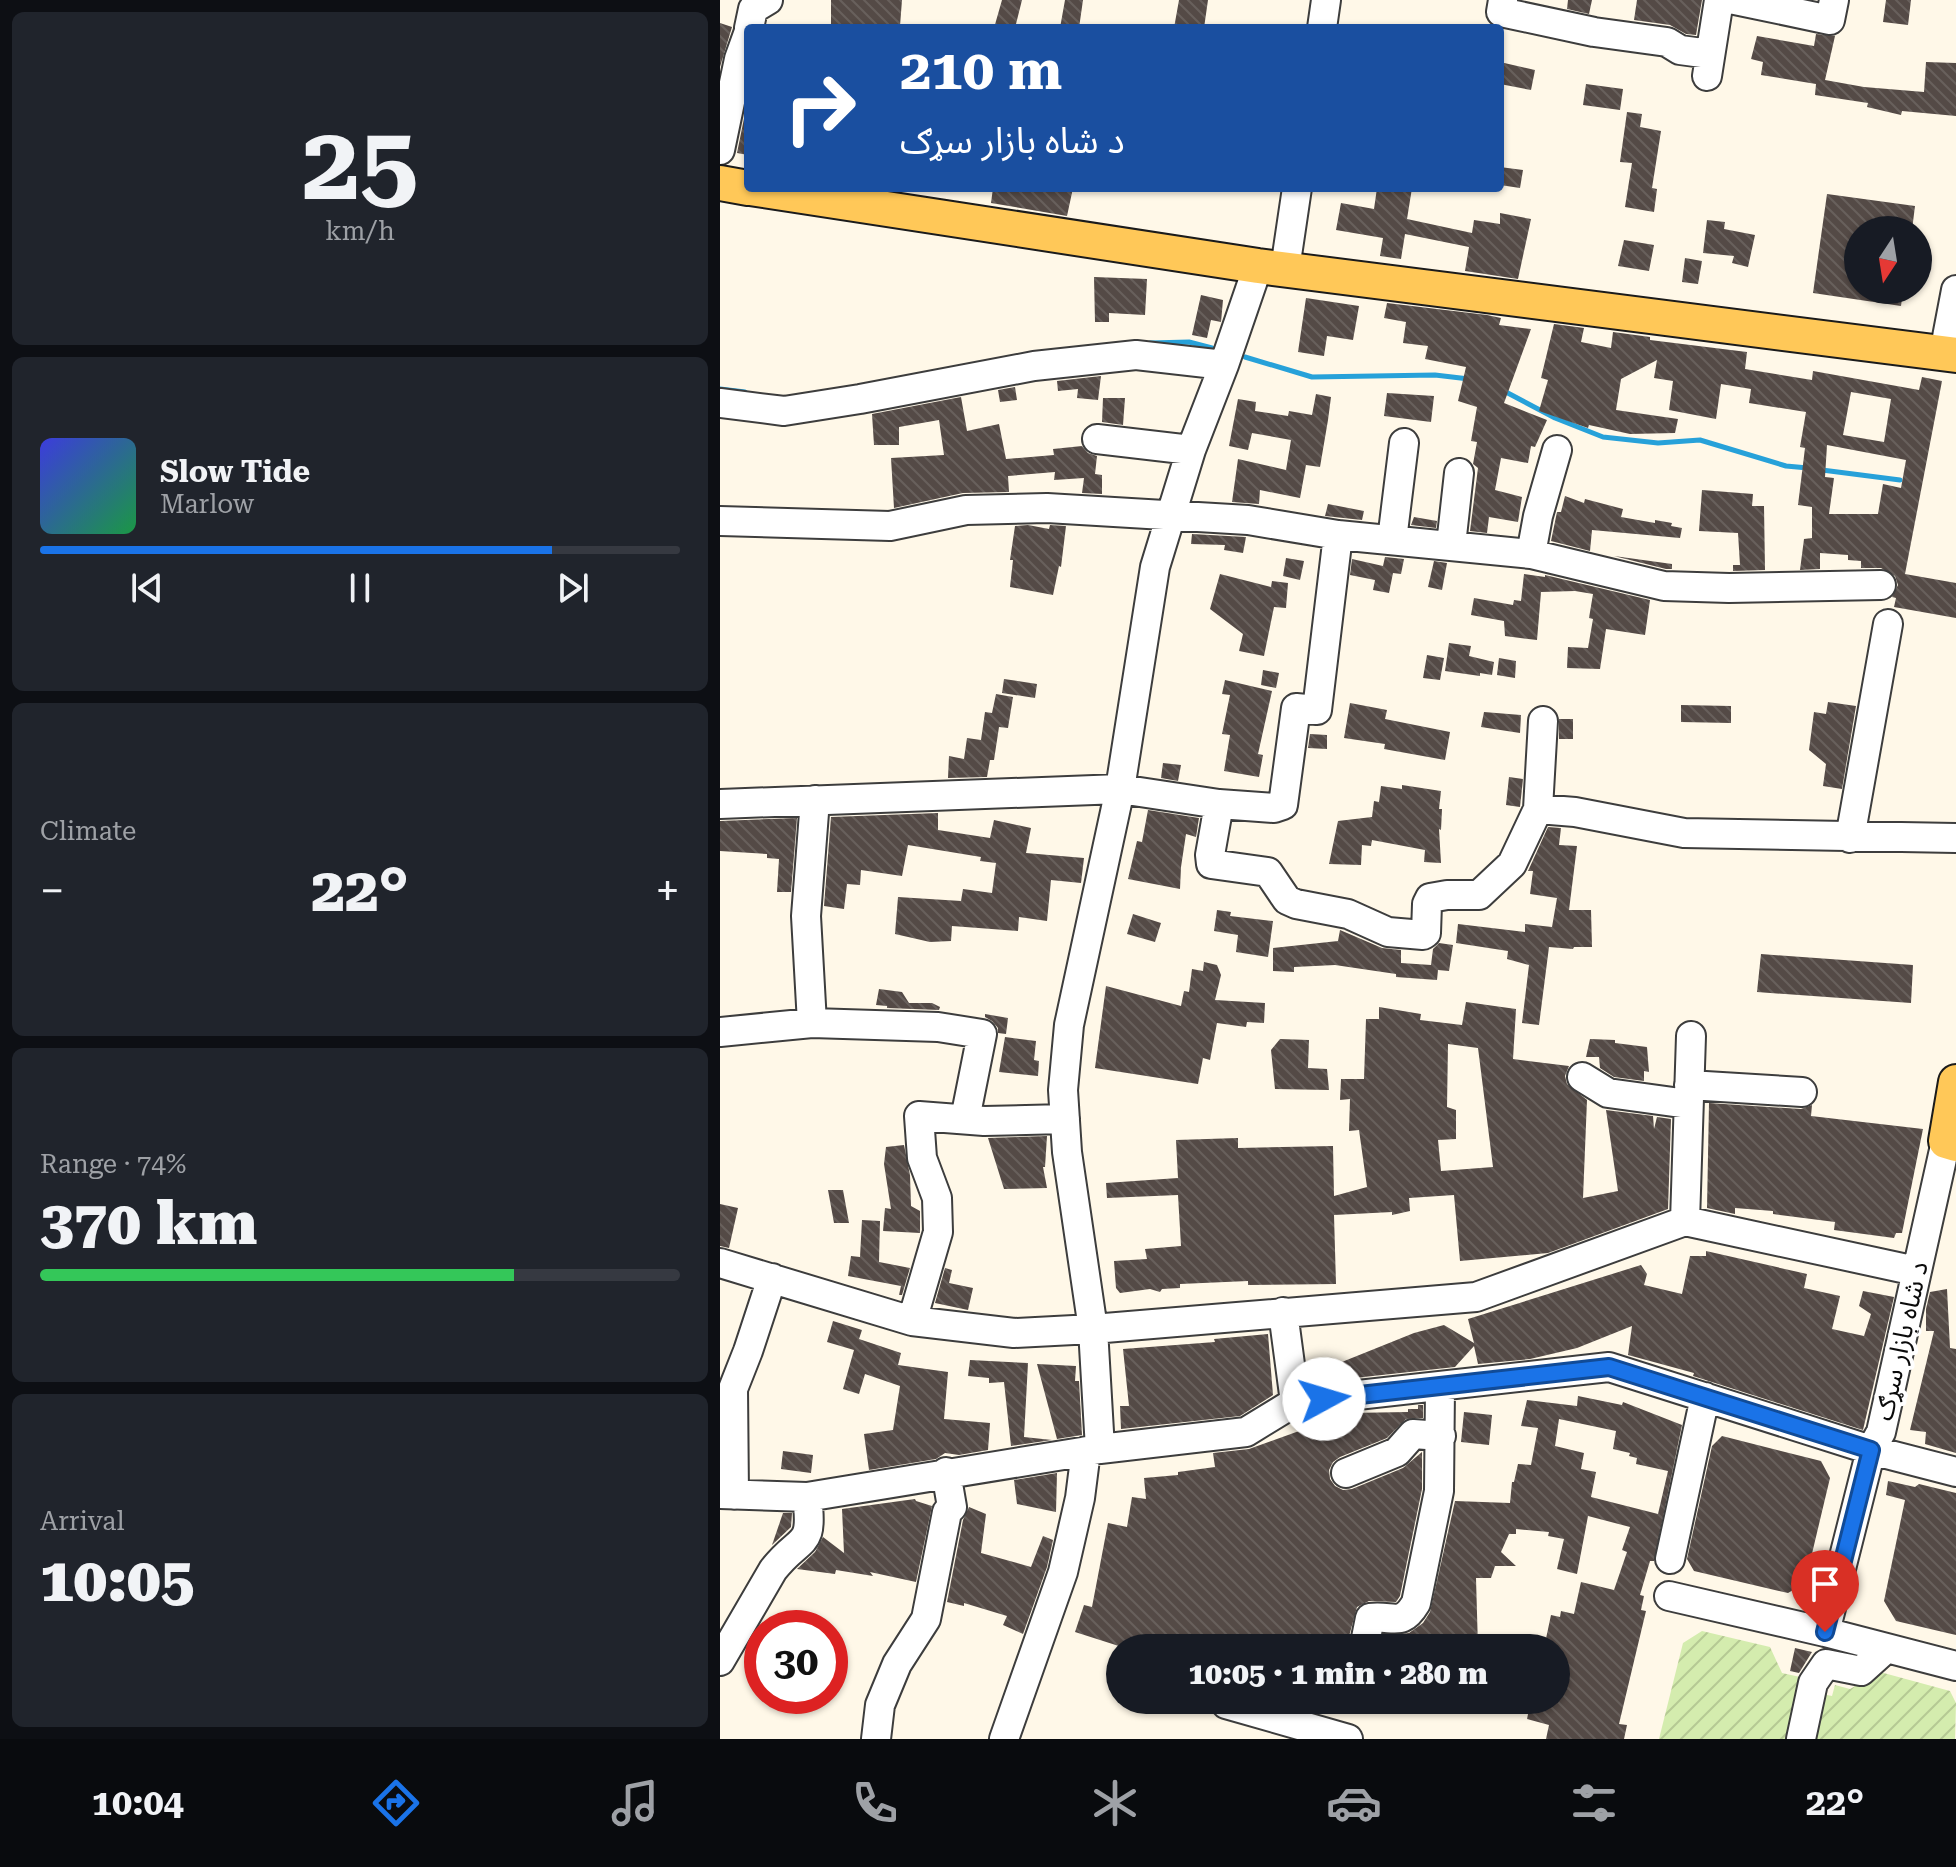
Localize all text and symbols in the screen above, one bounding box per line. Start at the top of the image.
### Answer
text: 210 m [900,37,1062,103]
icon: right [768,56,872,160]
text: 25 [302,103,418,224]
text: د شاه بازار سړګ [900,120,1125,162]
text: km/h [325,216,395,246]
north arrow [1844,216,1932,304]
map controls [1844,216,1932,304]
text: Slow Tide [160,454,310,489]
text: Marlow [160,489,254,519]
icon: previous [125,566,169,610]
icon: pause [338,566,382,610]
icon: next [551,566,595,610]
text: Climate [40,816,136,846]
text: 22° [311,855,409,926]
text: − [40,865,65,917]
text: + [655,865,680,917]
text: Range · 74% [40,1149,186,1179]
text: 370 km [40,1188,257,1259]
street label: د شاه بازار سړګ [1868,1259,1934,1423]
position arrow [1282,1357,1366,1441]
text: Arrival [40,1506,125,1536]
text: 10:05 [40,1545,194,1616]
pin [1791,1550,1859,1632]
icon: arrive [1803,1562,1847,1606]
speed limit sign: 30 [744,1610,848,1714]
text: 10:05 · 1 min · 280 m [1188,1656,1488,1691]
icon: directions [368,1775,424,1831]
icon: music [607,1775,663,1831]
icon: phone [847,1775,903,1831]
icon: climate [1087,1775,1143,1831]
icon: car [1326,1775,1382,1831]
icon: filters [1566,1775,1622,1831]
text: 10:04 [92,1782,184,1824]
text: 22° [1806,1782,1864,1824]

